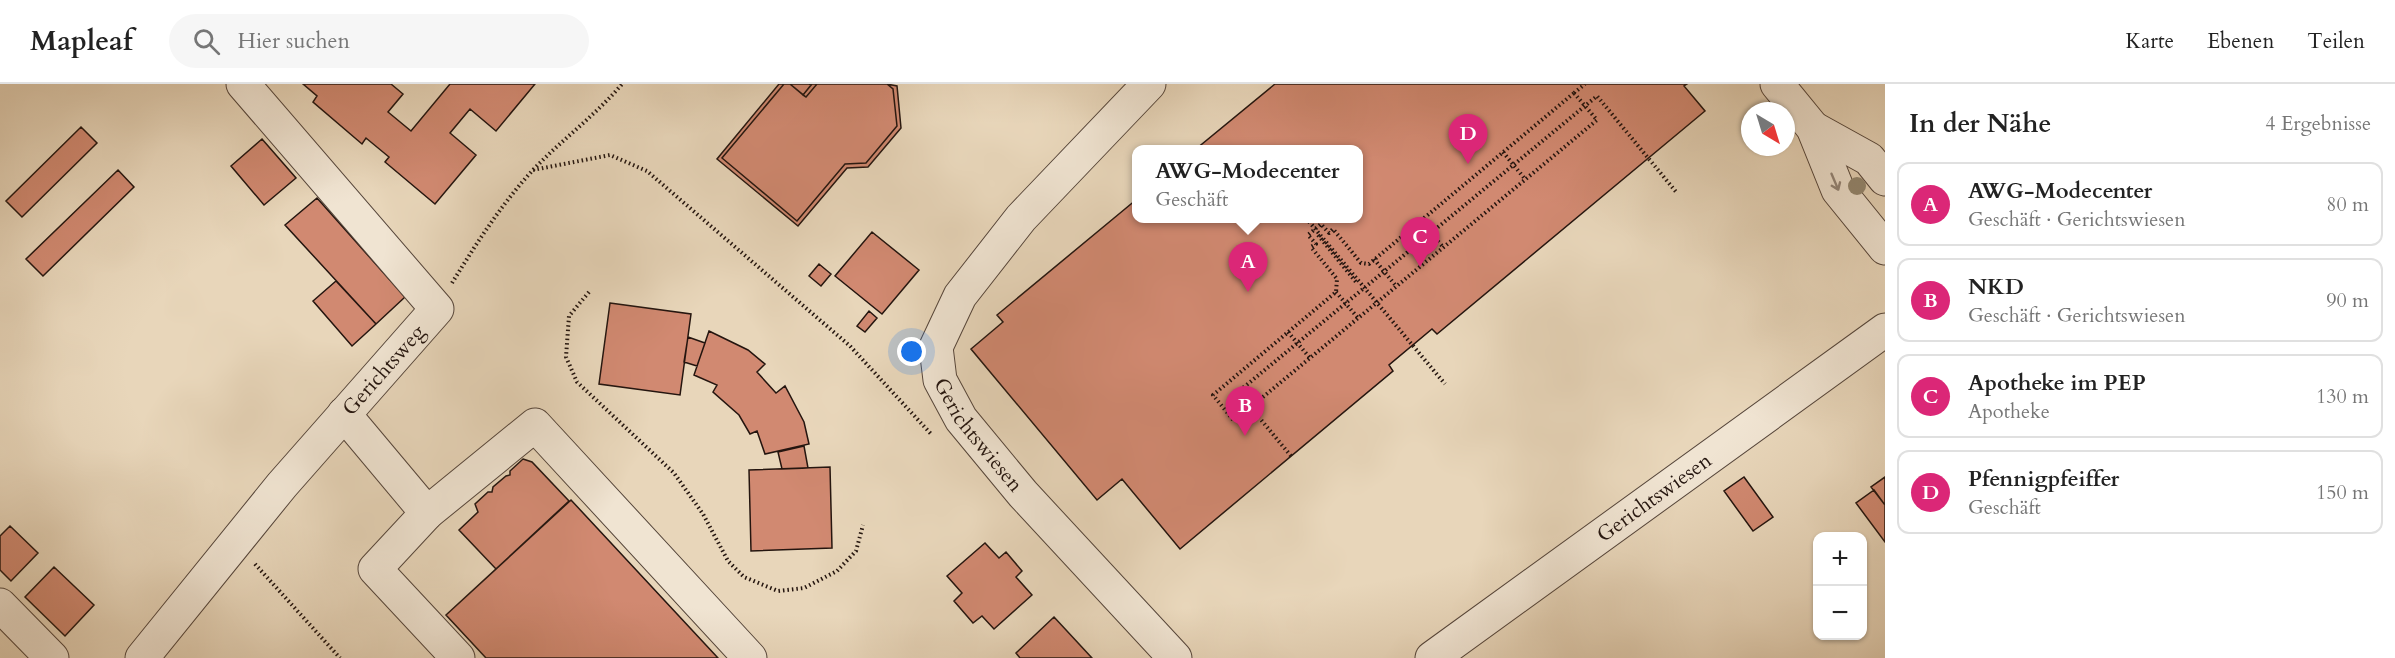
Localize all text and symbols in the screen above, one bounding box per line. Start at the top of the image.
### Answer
search box [169,14,589,68]
text: Mapleaf [30,22,133,60]
icon: search [190,25,223,58]
text: Hier suchen [238,26,350,56]
text: Karte [2126,27,2174,56]
text: Ebenen [2207,27,2274,56]
text: Teilen [2307,27,2365,56]
north arrow [1741,102,1795,156]
text: In der Nähe [1909,106,2051,141]
text: 4 Ergebnisse [2265,110,2371,137]
pin: D [1448,115,1488,164]
popup [1132,145,1363,223]
text: AWG-Modecenter [1155,156,1340,186]
one-way arrow [1830,172,1841,191]
text: AWG-Modecenter [1968,176,2152,206]
text: Geschäft [1155,186,1228,213]
text: A [1923,191,1938,218]
text: 80 m [2326,191,2369,218]
text: Geschäft · Gerichtswiesen [1968,206,2186,233]
pin: C [1400,218,1440,267]
pin: A [1228,242,1268,292]
text: NKD [1968,272,2024,302]
text: B [1923,287,1938,314]
text: 90 m [2326,287,2369,314]
text: Geschäft · Gerichtswiesen [1968,302,2186,329]
street label: Gerichtsweg [336,318,432,422]
your location [897,337,926,366]
text: Apotheke im PEP [1968,368,2146,398]
street label: Gerichtswiesen [927,373,1029,498]
text: C [1923,383,1938,410]
text: 130 m [2316,383,2369,410]
pin: B [1226,386,1264,436]
text: Apotheke [1968,398,2050,425]
street label: Gerichtswiesen [1591,446,1718,549]
text: Pfennigpfeiffer [1968,464,2119,494]
text: D [1922,479,1939,506]
text: 150 m [2316,479,2369,506]
text: Geschäft [1968,494,2041,521]
map controls [1813,532,1867,640]
button: + [1813,532,1867,586]
button: − [1813,586,1867,640]

